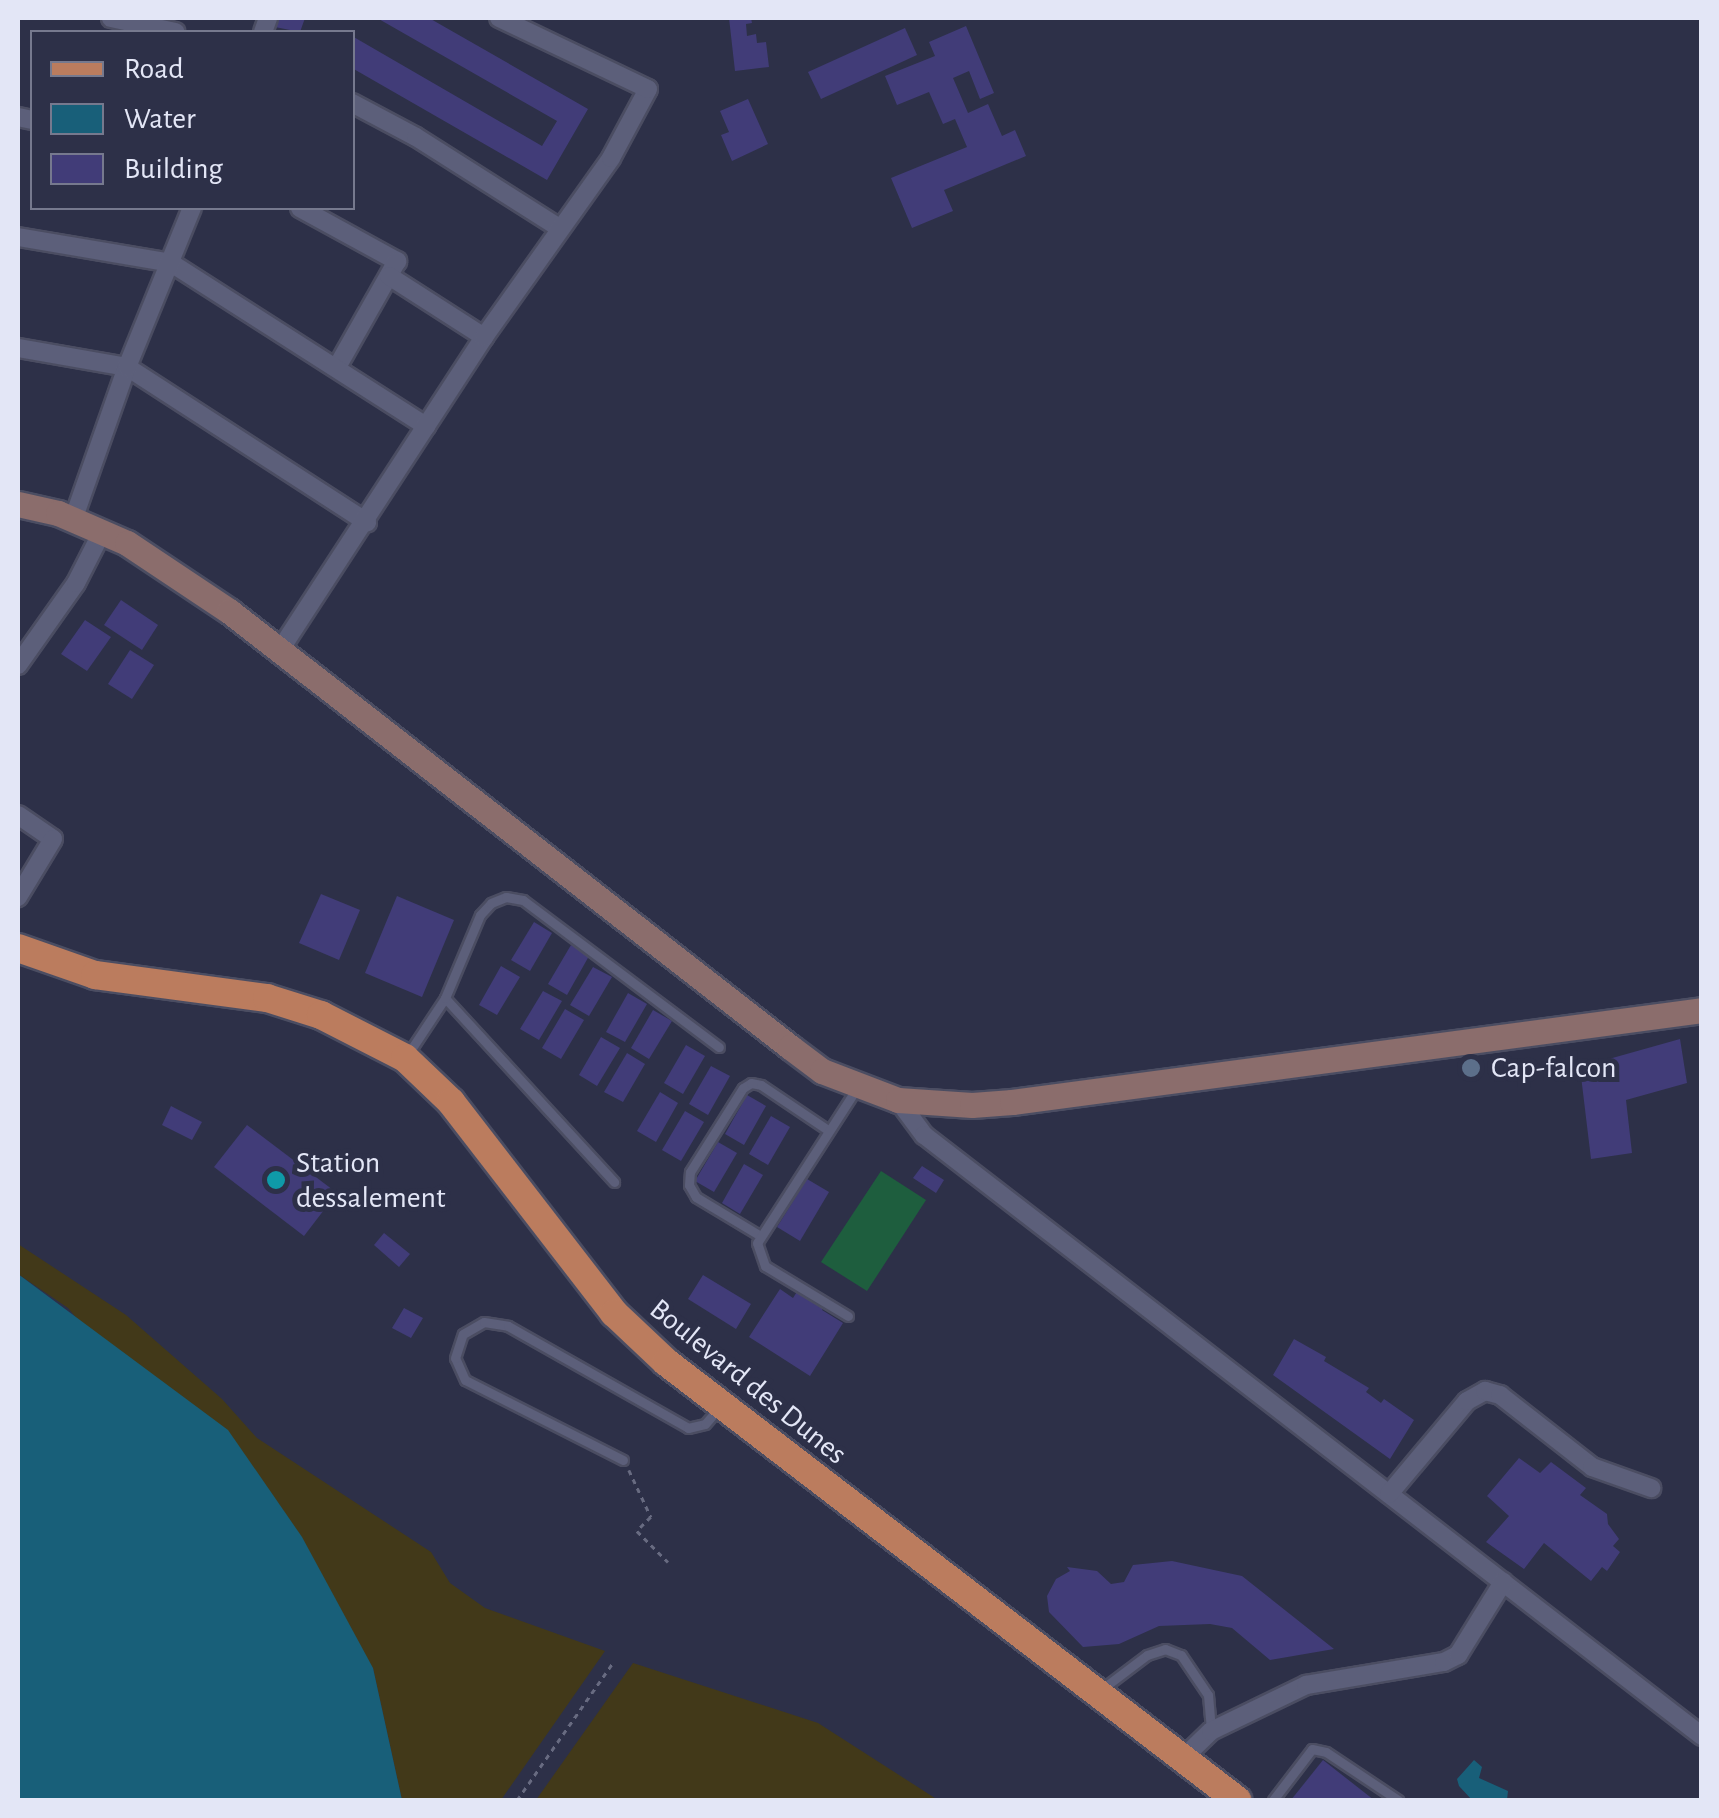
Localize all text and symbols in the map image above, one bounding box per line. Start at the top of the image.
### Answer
legend [30,30,355,210]
text: Road [124,54,184,84]
text: Water [124,104,196,134]
text: Building [124,154,223,184]
place label: Cap-falcon [1491,1050,1616,1086]
marker: Cap-falcon [1460,1057,1482,1079]
place label: Station dessalement [296,1145,446,1216]
marker: Station dessalement [265,1169,287,1191]
street label: Boulevard des Dunes [642,1291,854,1473]

